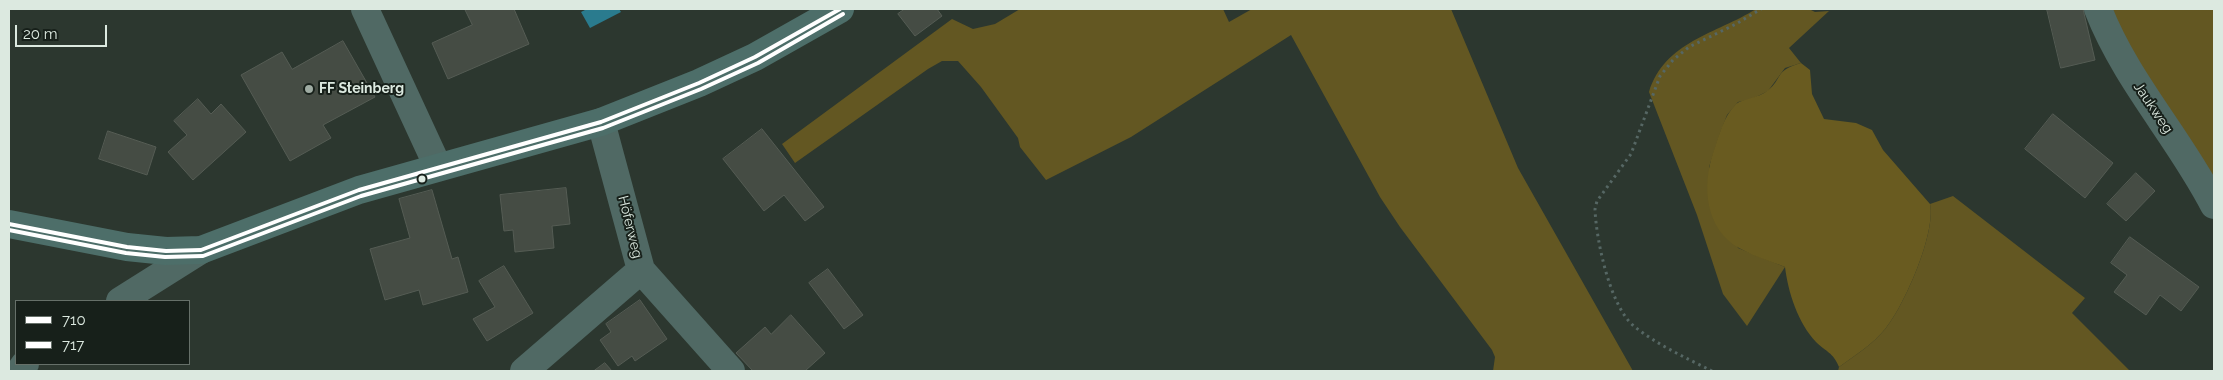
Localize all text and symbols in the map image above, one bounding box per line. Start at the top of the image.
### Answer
scale bar [18,15,110,47]
text: 20 m [23,25,58,43]
street label: Jaukweg [2130,79,2176,137]
place label: FF Steinberg [319,81,404,97]
marker: FF Steinberg [303,83,315,95]
unlabelled marker [417,174,427,184]
street label: Höferweg [614,194,646,260]
legend [15,300,190,365]
text: 710 [62,311,86,329]
text: 717 [62,336,84,354]

